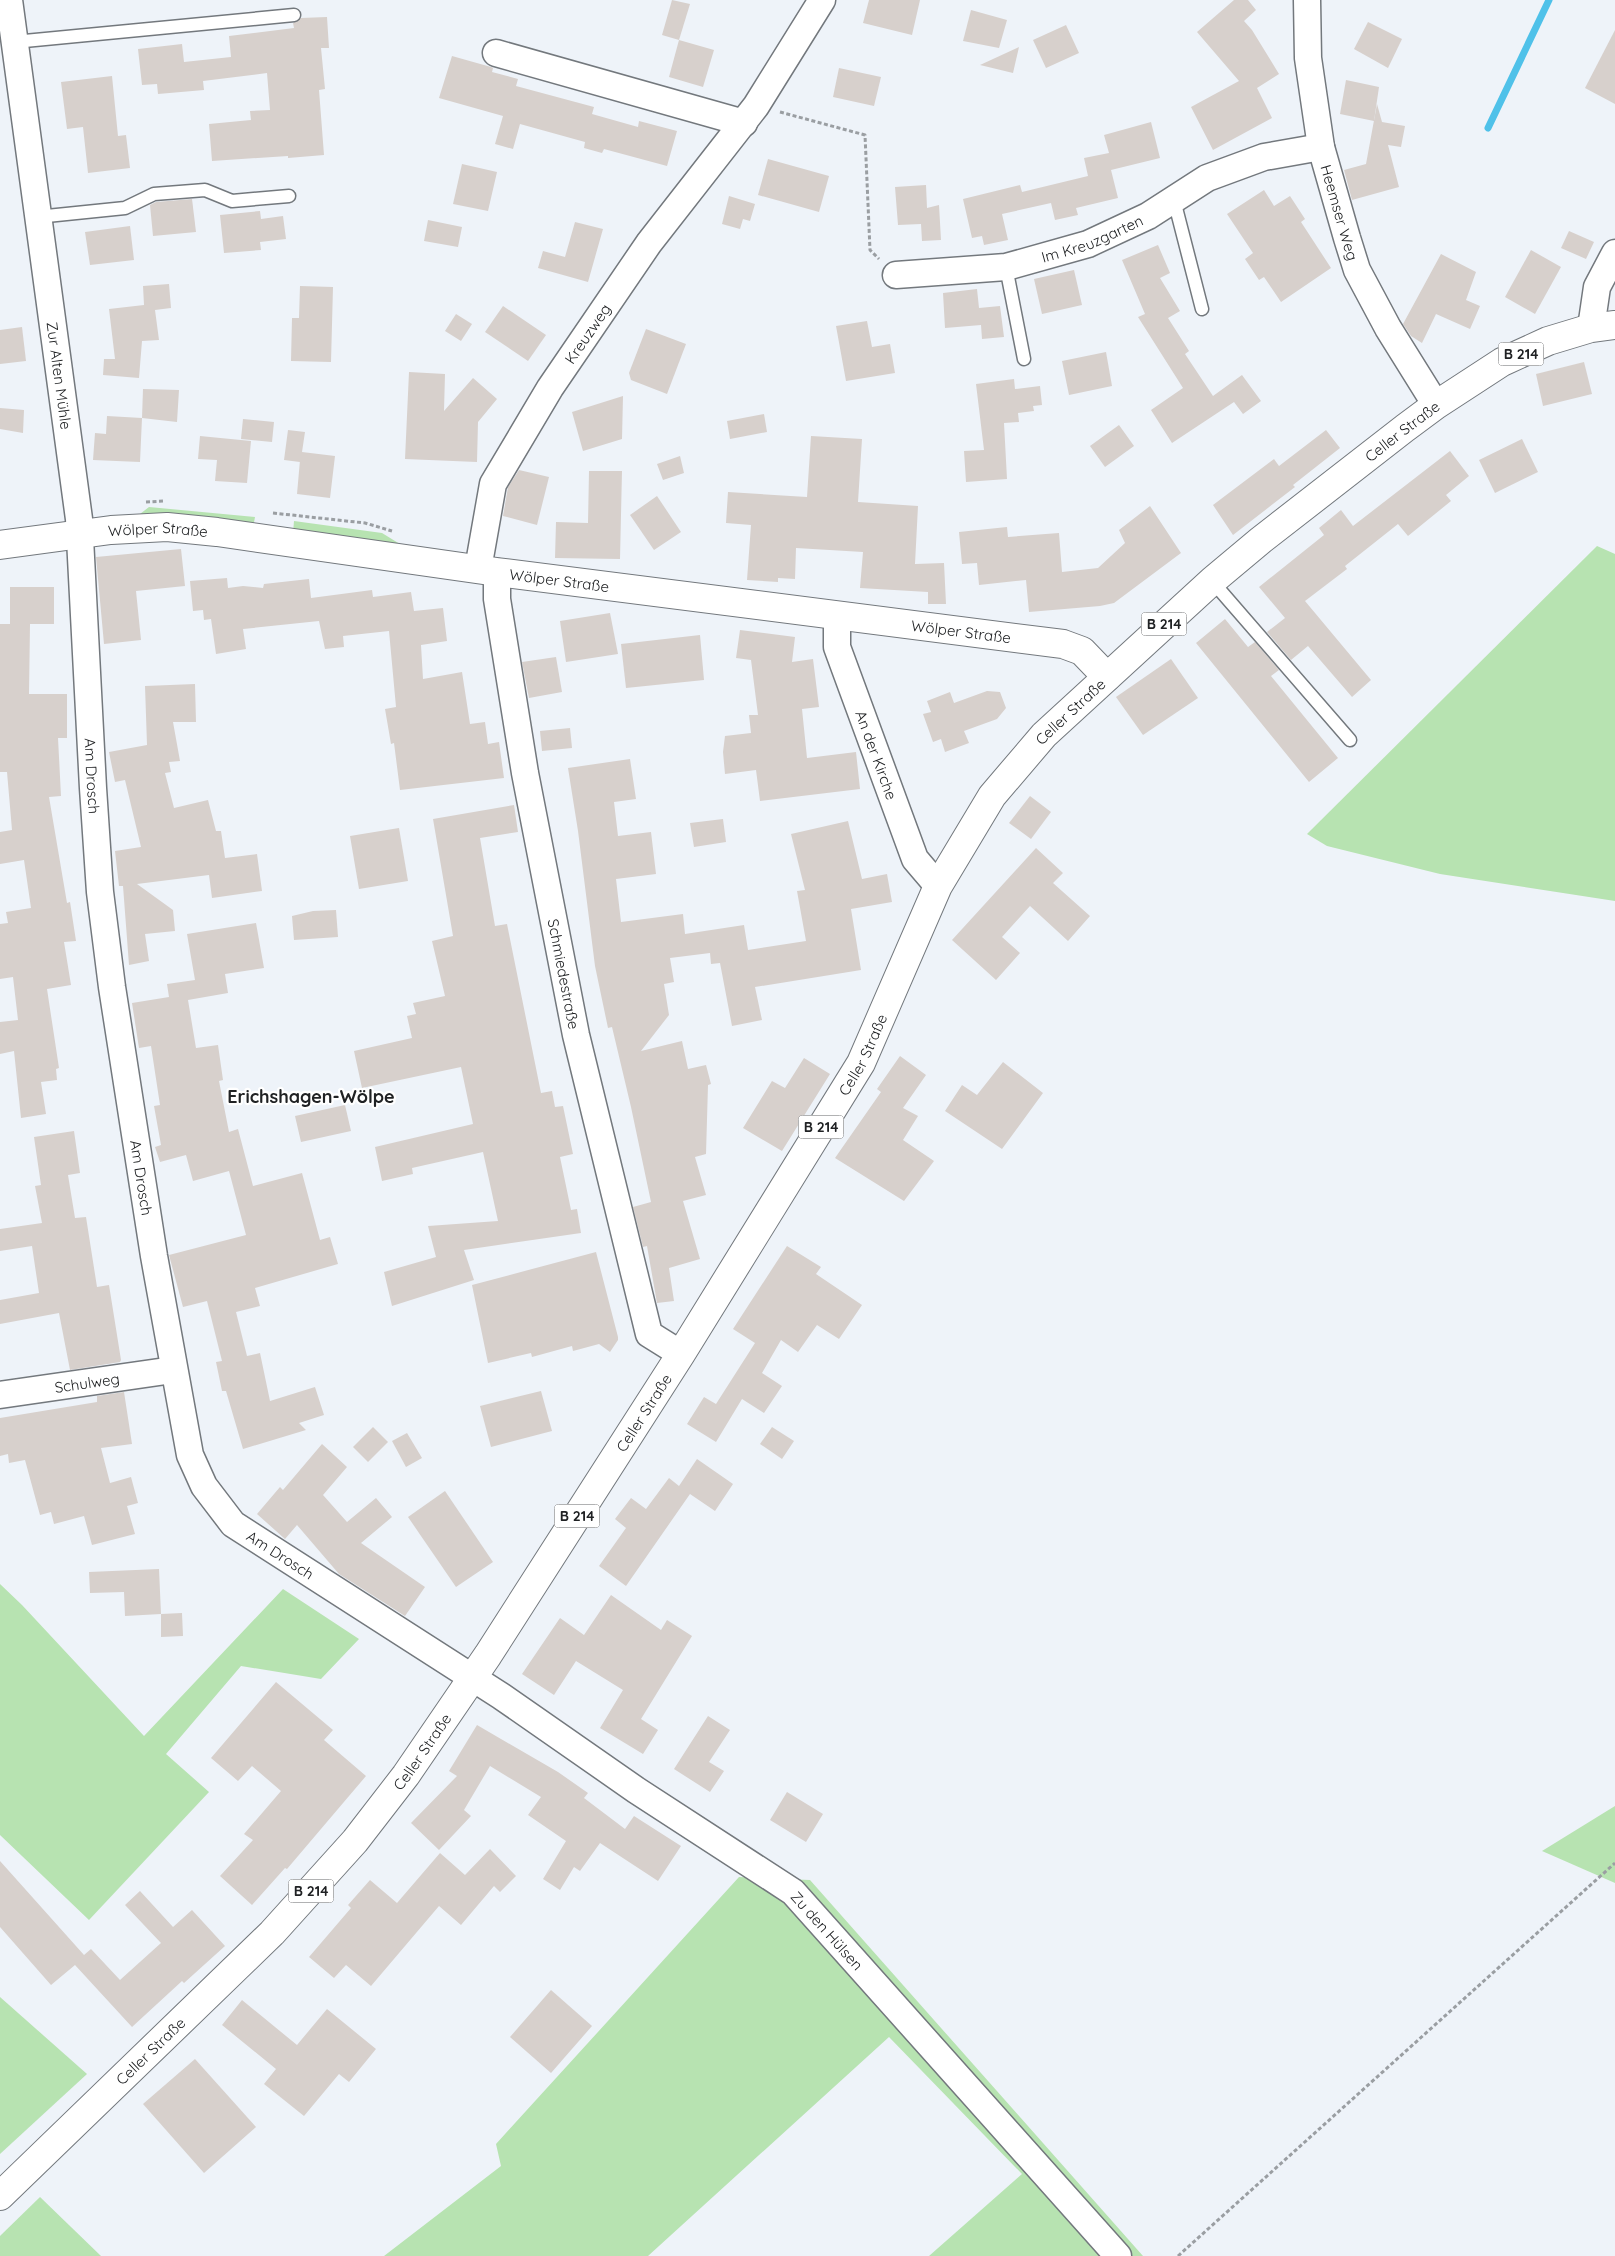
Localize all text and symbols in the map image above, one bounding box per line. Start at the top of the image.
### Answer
street label: Heemser Weg [1317,162,1363,263]
street label: Im Kreuzgarten [1039,210,1146,266]
street label: Kreuzweg [560,300,614,367]
street label: Zur Alten Mühle [43,320,76,431]
road number: B 214 [1498,342,1544,366]
street label: Celler Straße [1361,396,1443,465]
street label: Wölper Straße [107,517,209,541]
street label: Wölper Straße [508,564,610,596]
road number: B 214 [1142,612,1186,636]
street label: Wölper Straße [910,615,1012,647]
street label: Celler Straße [1031,674,1109,748]
street label: An der Kirche [852,708,902,802]
street label: Am Drosch [81,737,104,815]
street label: Schmiedestraße [544,917,584,1031]
street label: Celler Straße [834,1011,891,1099]
district label: Erichshagen-Wölpe [227,1085,395,1108]
road number: B 214 [798,1116,844,1138]
street label: Am Drosch [127,1139,157,1217]
street label: Schulweg [53,1368,121,1397]
street label: Celler Straße [611,1370,676,1455]
road number: B 214 [554,1504,600,1528]
street label: Am Drosch [243,1526,318,1583]
street label: Celler Straße [389,1709,455,1794]
road number: B 214 [288,1880,334,1902]
street label: Zu den Hülsen [787,1887,868,1974]
street label: Celler Straße [112,2013,189,2089]

